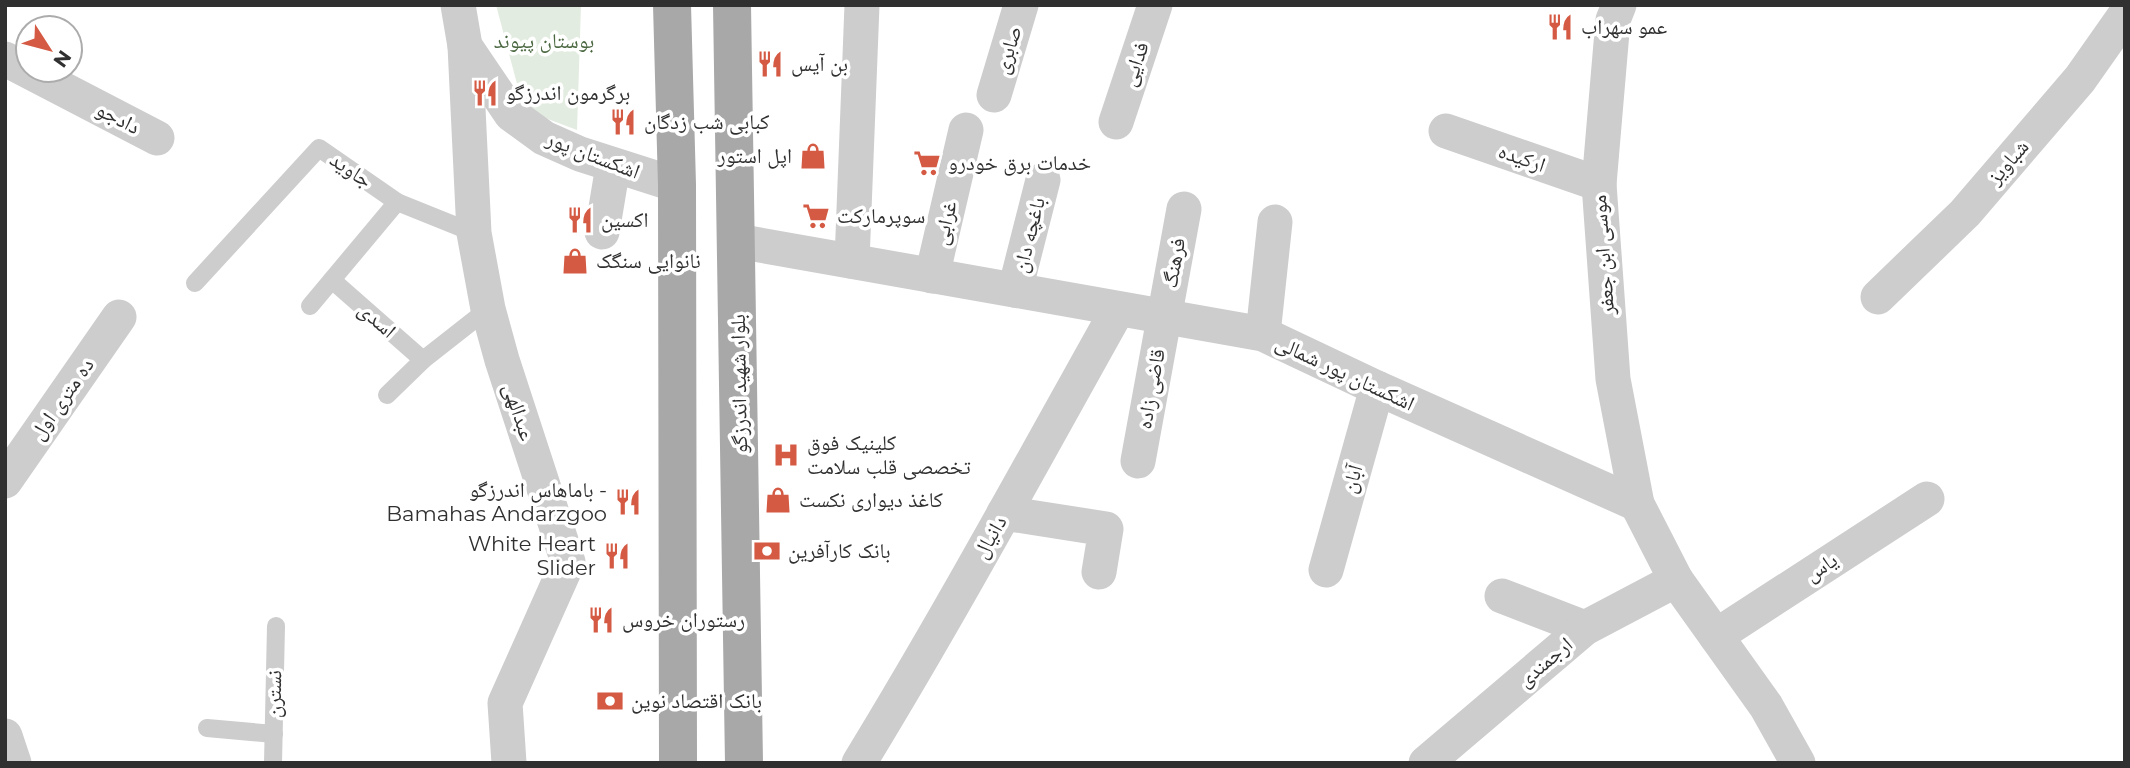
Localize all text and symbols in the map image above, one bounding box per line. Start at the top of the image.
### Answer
restaurant icon: عمو سهراب [1545,12,1575,42]
north arrow [14,14,84,84]
place label: عمو سهراب [1581,14,1668,39]
street label: صابری [988,23,1027,77]
park label: بوستان پیوند [494,28,594,53]
street label: فدایی [1115,38,1155,90]
text: N [49,46,76,72]
restaurant icon: بن آیس [755,49,785,79]
place label: بن آیس [791,51,848,77]
restaurant icon: برگرمون اندرزگو [470,78,500,108]
place label: برگرمون اندرزگو [506,80,630,105]
street label: دادجو [92,96,144,139]
restaurant icon: کبابی شب زدگان [608,107,638,137]
place label: کبابی شب زدگان [644,109,770,135]
street label: اشکستان پور [542,125,643,184]
street label: شباویز [1981,134,2034,190]
street label: ارکیده [1495,138,1549,177]
shop icon: اپل استور [798,141,828,171]
place label: اپل استور [717,143,792,169]
street label: جاوید [325,146,377,193]
supermarket icon: خدمات برق خودرو [912,148,942,178]
place label: خدمات برق خودرو [948,150,1091,176]
street label: موسی ابن جعفر [1586,194,1620,317]
street label: باغچه دان [1007,195,1050,275]
street label: غرابی [927,198,963,248]
supermarket icon: سوپرمارکت [801,201,831,231]
place label: سوپرمارکت [837,203,925,228]
restaurant icon: اکسین [565,205,595,235]
place label: اکسین [601,207,648,233]
street label: فرهنگ [1157,236,1190,290]
shop icon: نانوایی سنگک [560,246,590,276]
place label: نانوایی سنگک [596,248,701,274]
street label: اسدی [353,296,401,343]
street label: بلوار شهید اندرزگو [725,314,752,454]
street label: اشکستان پور شمالی [1271,329,1419,417]
street label: قاضی زاده [1131,347,1171,431]
street label: ده متری اول [24,353,99,444]
street label: عبدالهی [498,380,541,444]
place label: کلینیک فوق تخصصی قلب سلامت [807,430,971,480]
hospital icon: کلینیک فوق تخصصی قلب سلامت [771,440,801,470]
street label: آبان [1336,461,1368,496]
place label: باماهاس اندرزگو - Bamahas Andarzgoo [386,477,607,526]
shop icon: کاغذ دیواری نکست [763,485,793,515]
restaurant icon: باماهاس اندرزگو - Bamahas Andarzgoo [613,487,643,517]
place label: کاغذ دیواری نکست [799,487,943,512]
street label: دانیال [968,511,1012,562]
place label: White Heart Slider [468,531,596,580]
bank icon: بانک کارآفرین [752,536,782,566]
place label: بانک کارآفرین [788,538,891,564]
restaurant icon: White Heart Slider [602,541,632,571]
street label: یاس [1800,547,1842,587]
restaurant icon: رستوران خروس [586,605,616,635]
place label: رستوران خروس [622,607,745,633]
street label: ارجمندی [1512,631,1577,692]
street label: نسترن [261,670,286,718]
bank icon: بانک اقتصاد نوین [595,686,625,716]
place label: بانک اقتصاد نوین [631,688,762,714]

